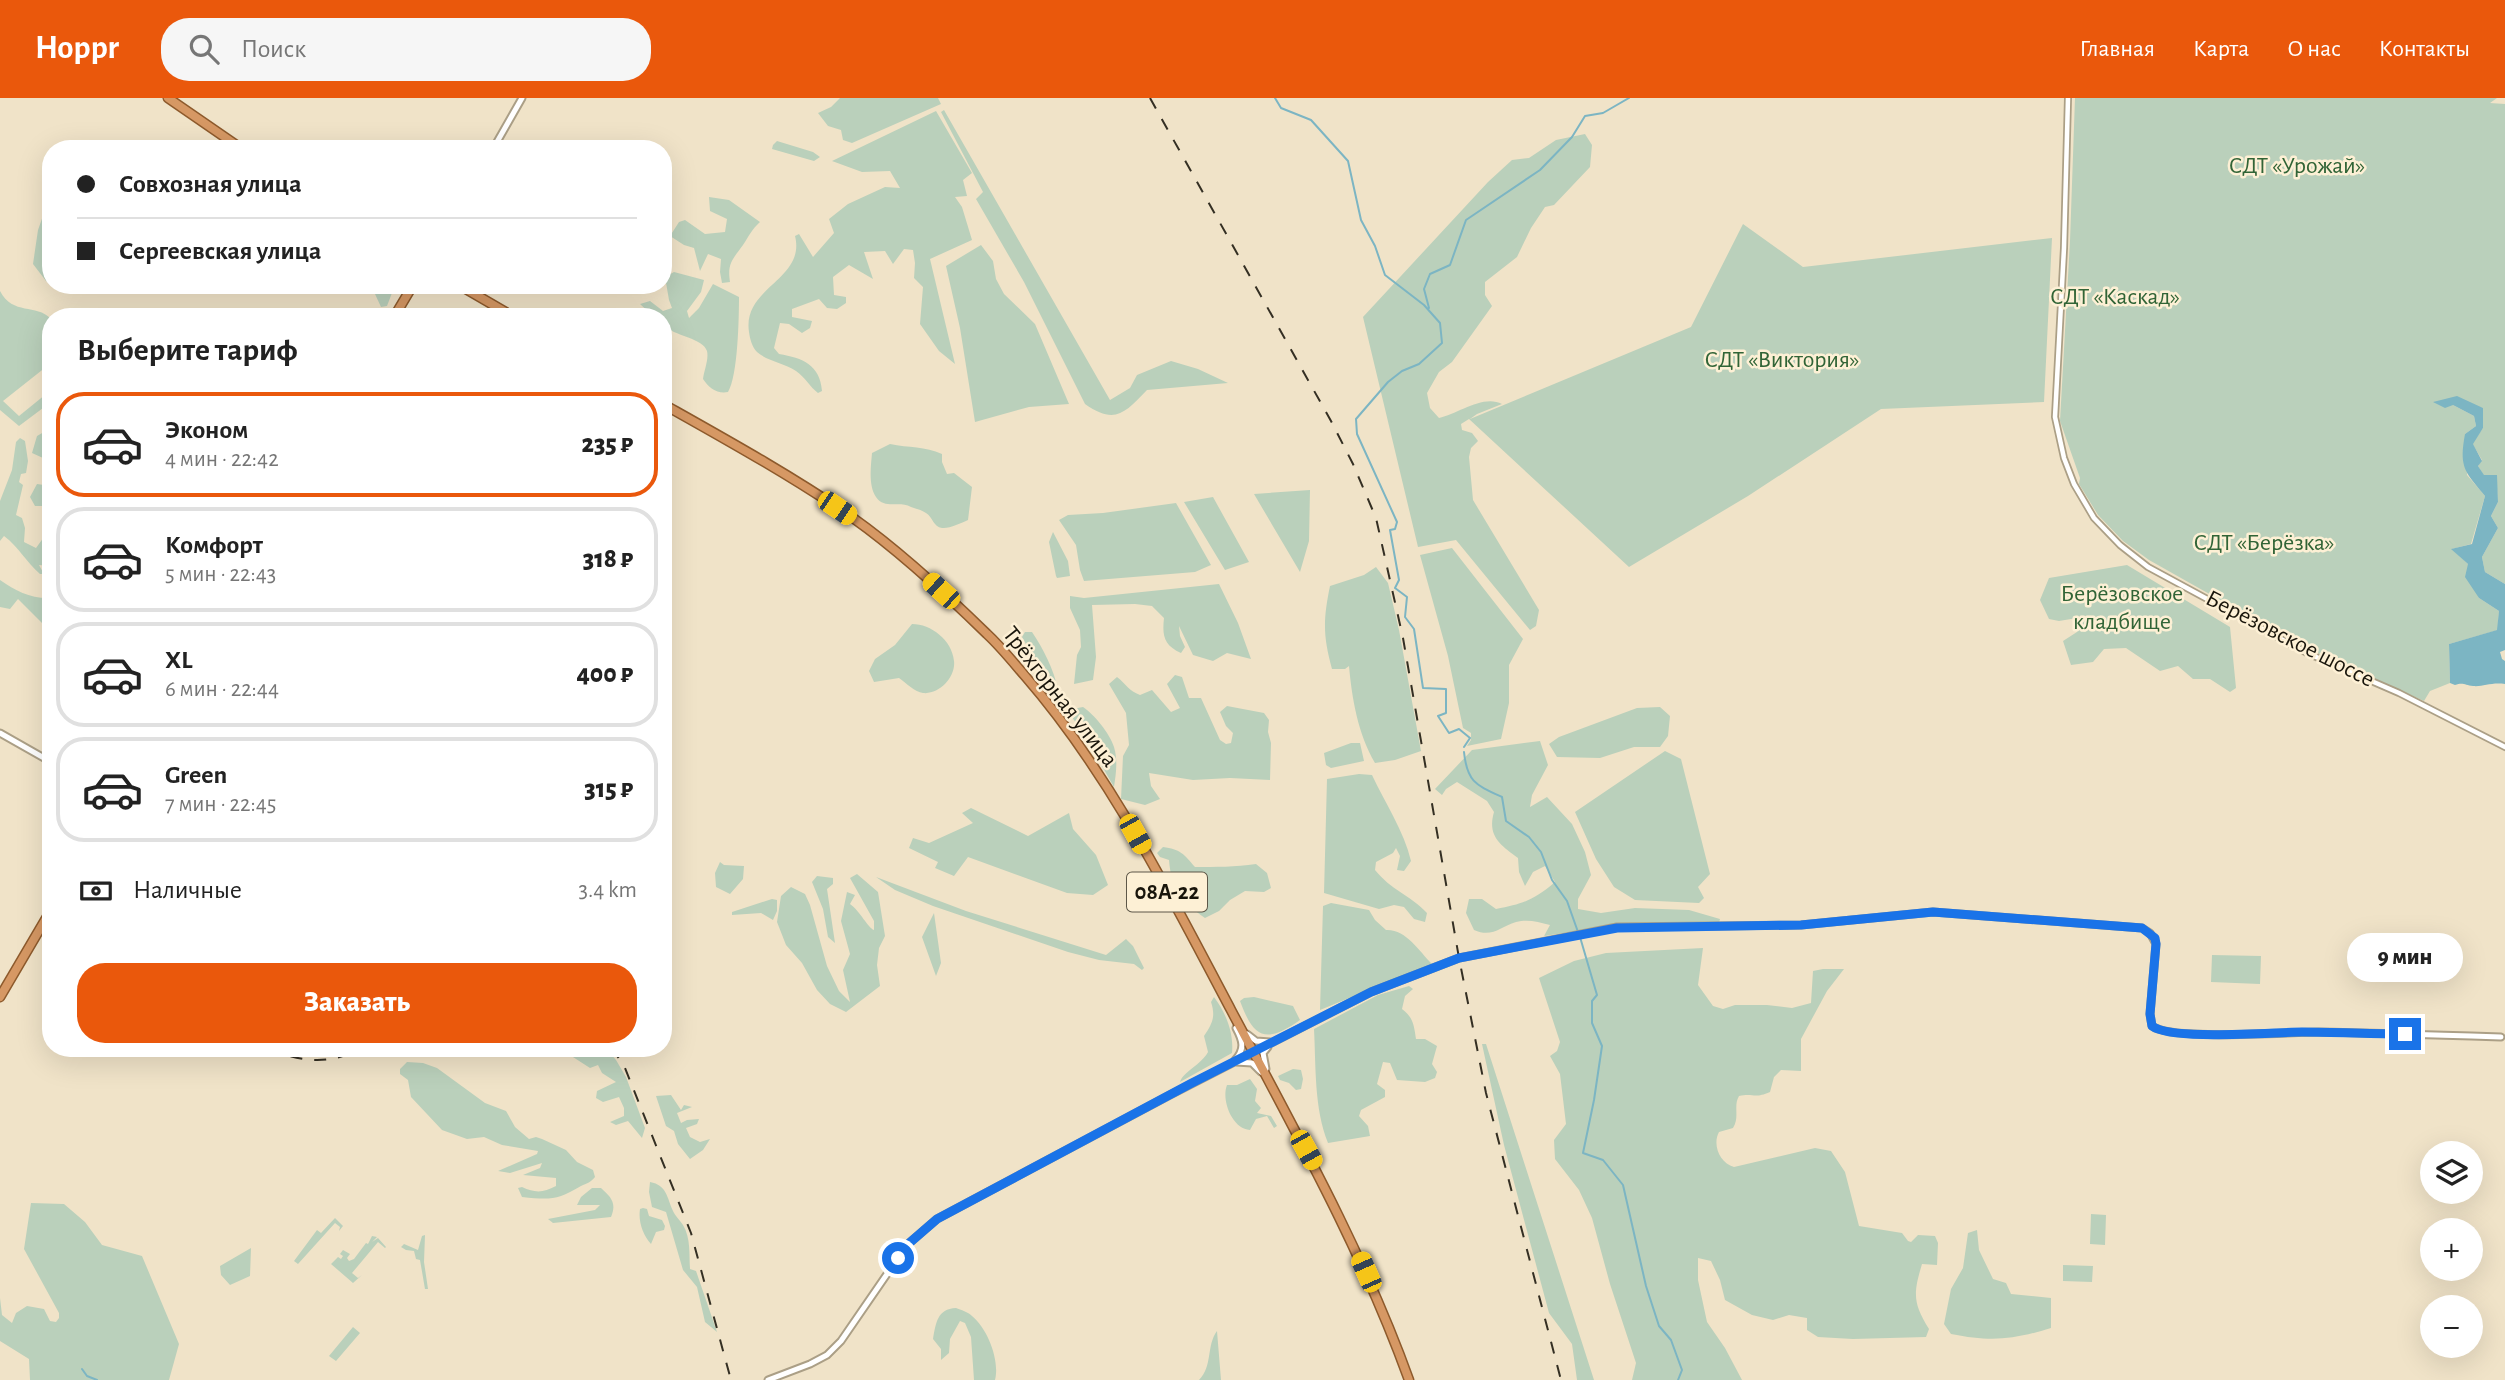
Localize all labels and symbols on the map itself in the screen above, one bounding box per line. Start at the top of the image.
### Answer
park label: СДТ «Урожай» [2229,154,2365,178]
park label: СДТ «Каскад» [2050,285,2180,309]
park label: СДТ «Виктория» [1705,348,1859,372]
car [814,488,861,528]
park label: СДТ «Берёзка» [2193,531,2335,555]
car [919,569,964,613]
park label: Берёзовское кладбище [2061,582,2183,634]
street label: Берёзовское шоссе [2202,586,2378,692]
street label: Трёхгорная улица [998,622,1122,772]
car [1116,811,1155,857]
road number: 08А-22 [1127,872,1207,912]
callout: 9 мин [2347,932,2463,982]
route end [2389,1018,2421,1050]
car [1287,1127,1326,1173]
route start [882,1242,914,1274]
car [1348,1249,1385,1295]

